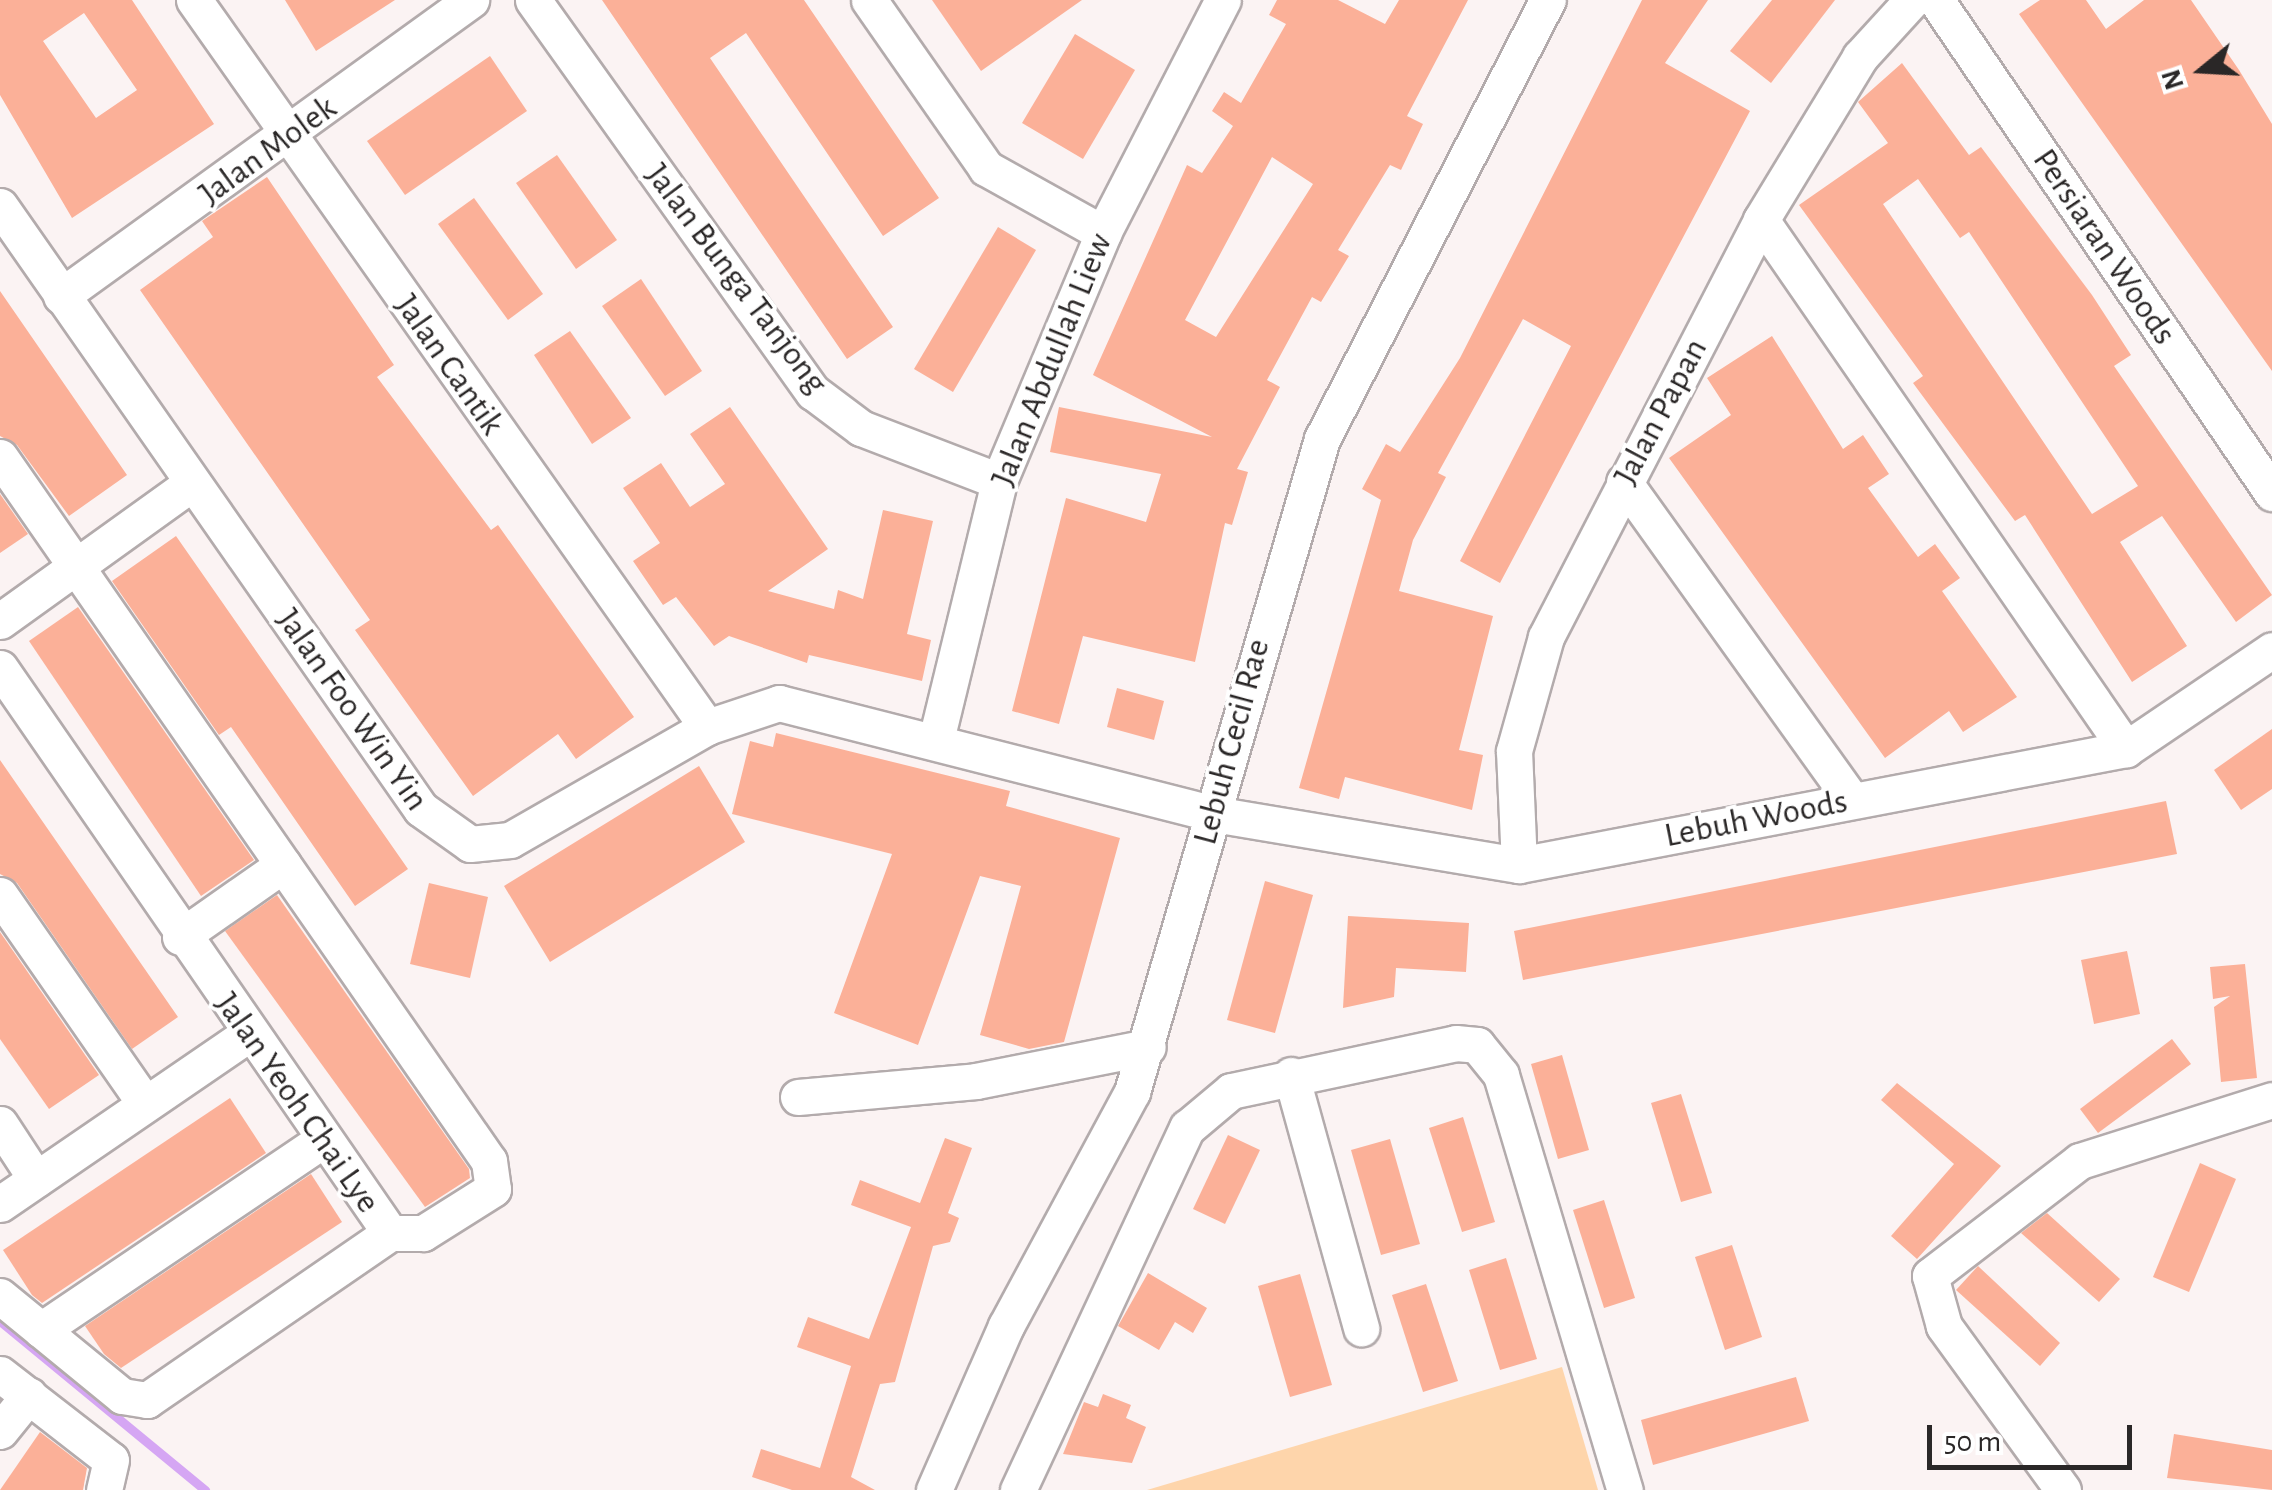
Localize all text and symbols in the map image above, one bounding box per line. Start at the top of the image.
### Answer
north arrow [2152,20,2252,120]
text: N [2157,66,2190,93]
street label: Jalan Molek [191,87,345,215]
street label: Persiaran Woods [2023,141,2185,353]
street label: Jalan Bunga Tanjong [636,156,836,402]
street label: Jalan Abdullah Liew [982,227,1122,493]
street label: Jalan Cantik [385,286,513,444]
street label: Jalan Papan [1605,332,1717,492]
street label: Jalan Foo Win Yin [267,601,437,819]
street label: Lebuh Cecil Rae [1184,635,1280,849]
street label: Lebuh Woods [1661,781,1851,857]
street label: Jalan Yeoh Chai Lye [205,985,389,1221]
scale bar [1932,1405,2137,1467]
text: 50 m [1944,1427,2001,1457]

